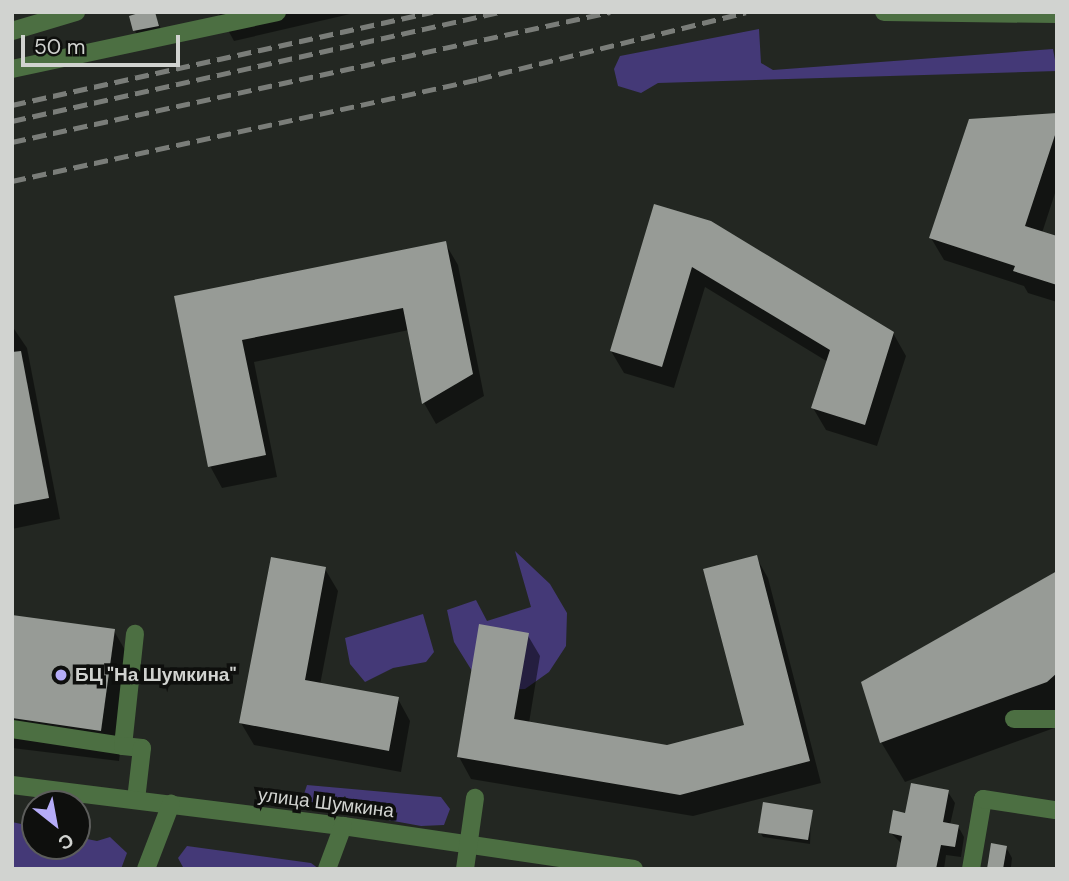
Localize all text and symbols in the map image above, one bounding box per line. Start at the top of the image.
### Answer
scale bar [24,21,184,65]
text: 50 m [34,33,85,61]
place label: БЦ "На Шумкина" [75,664,236,686]
marker: БЦ "На Шумкина" [53,667,69,683]
street label: улица Шумкина [257,783,395,823]
north arrow [21,790,91,860]
text: С [54,827,78,856]

